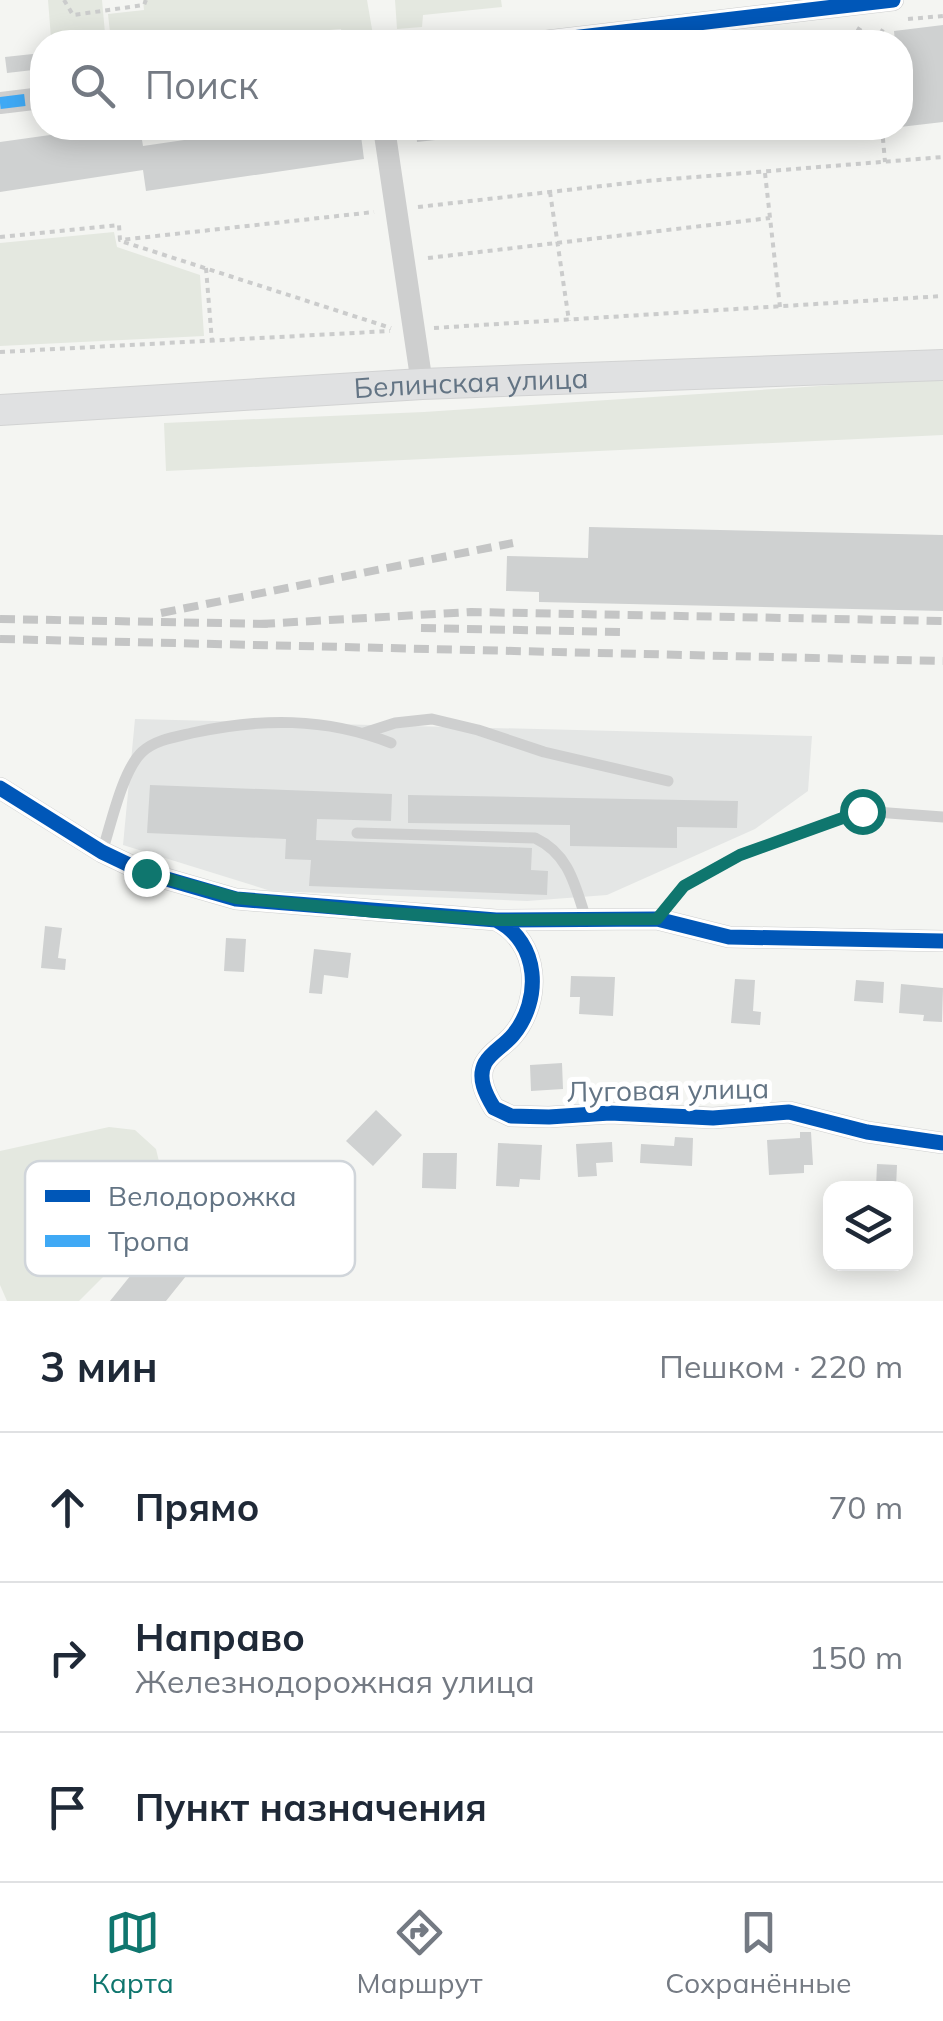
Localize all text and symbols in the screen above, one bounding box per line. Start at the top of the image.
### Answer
search box [30,30,913,140]
icon: search [65,58,120,113]
text: Поиск [145,61,258,109]
street label: Белинская улица [353,360,589,405]
route start [840,789,886,835]
route end [124,851,170,897]
street label: Луговая улица [567,1070,769,1109]
legend [25,1161,355,1276]
text: Велодорожка [108,1178,297,1213]
map controls [823,1181,913,1271]
button: layers [823,1181,913,1271]
text: Тропа [108,1223,190,1258]
text: 3 мин [40,1340,158,1393]
text: Пешком · 220 m [659,1346,903,1386]
icon: ahead [40,1480,95,1535]
text: Прямо [135,1483,260,1531]
text: 70 m [828,1487,903,1527]
text: Направо [135,1613,305,1661]
icon: right [40,1630,95,1685]
text: 150 m [809,1637,903,1677]
text: Железнодорожная улица [135,1661,535,1701]
icon: arrive [40,1780,95,1835]
text: Пункт назначения [135,1783,487,1831]
tab: Карта [91,1905,174,2000]
tab: Маршрут [357,1905,482,2000]
tab: Сохранённые [665,1905,852,2000]

